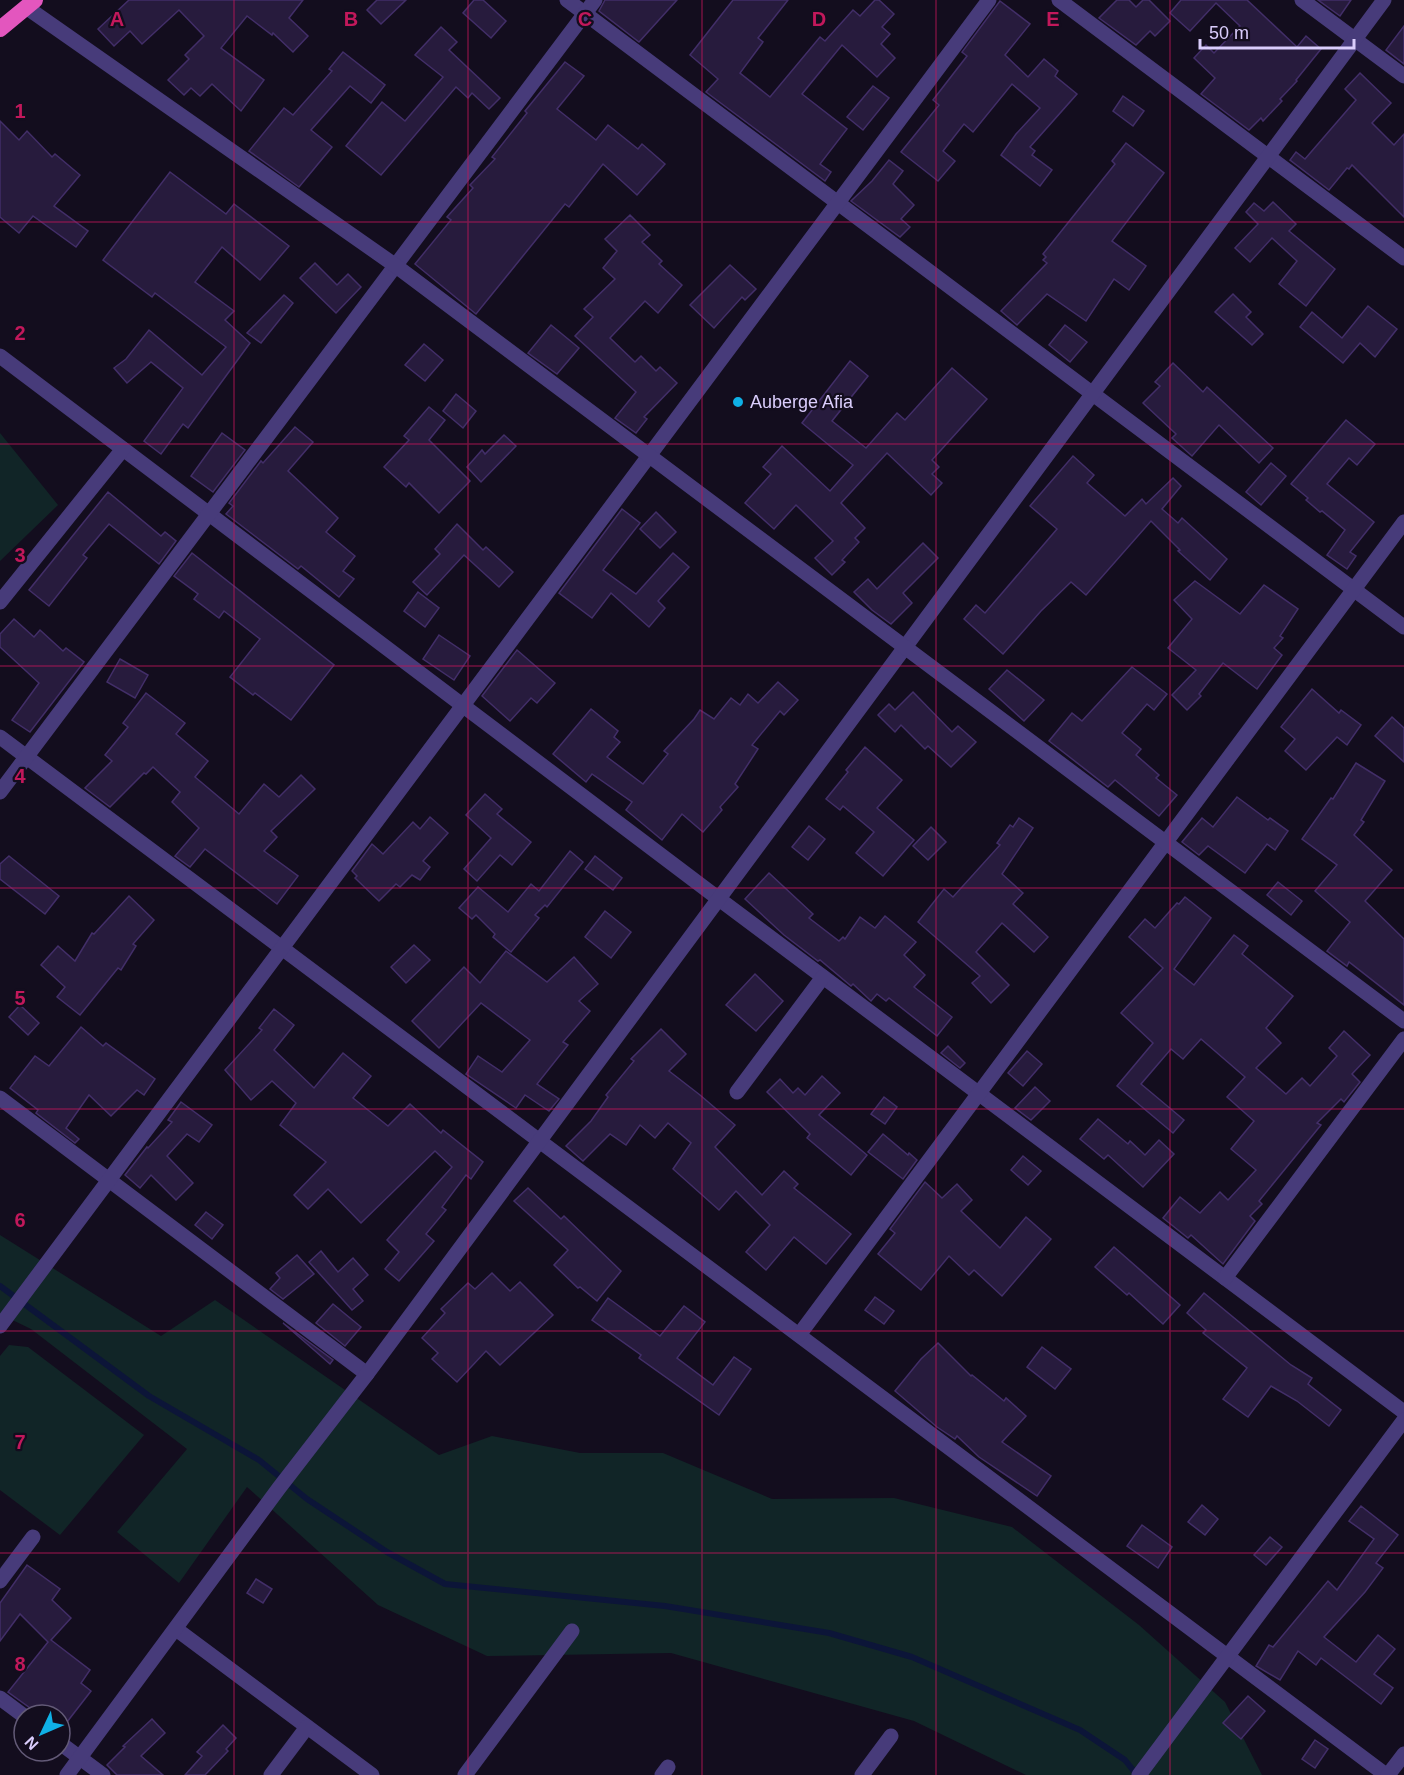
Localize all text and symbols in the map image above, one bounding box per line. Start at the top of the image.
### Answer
text: A [110,8,124,30]
text: B [344,8,358,30]
text: C [578,8,592,30]
text: D [812,8,826,30]
text: E [1046,8,1060,30]
scale bar [1200,12,1354,50]
text: 50 m [1209,23,1249,43]
text: 1 [14,100,26,122]
text: 2 [14,322,26,344]
place label: Auberge Afia [750,392,854,412]
marker: Auberge Afia [731,395,745,409]
text: 3 [14,544,26,566]
text: 4 [14,765,26,787]
text: 5 [14,987,26,1009]
text: 6 [14,1209,26,1231]
text: 7 [14,1431,26,1453]
text: 8 [14,1653,26,1675]
north arrow [12,1703,72,1763]
text: N [21,1733,42,1753]

